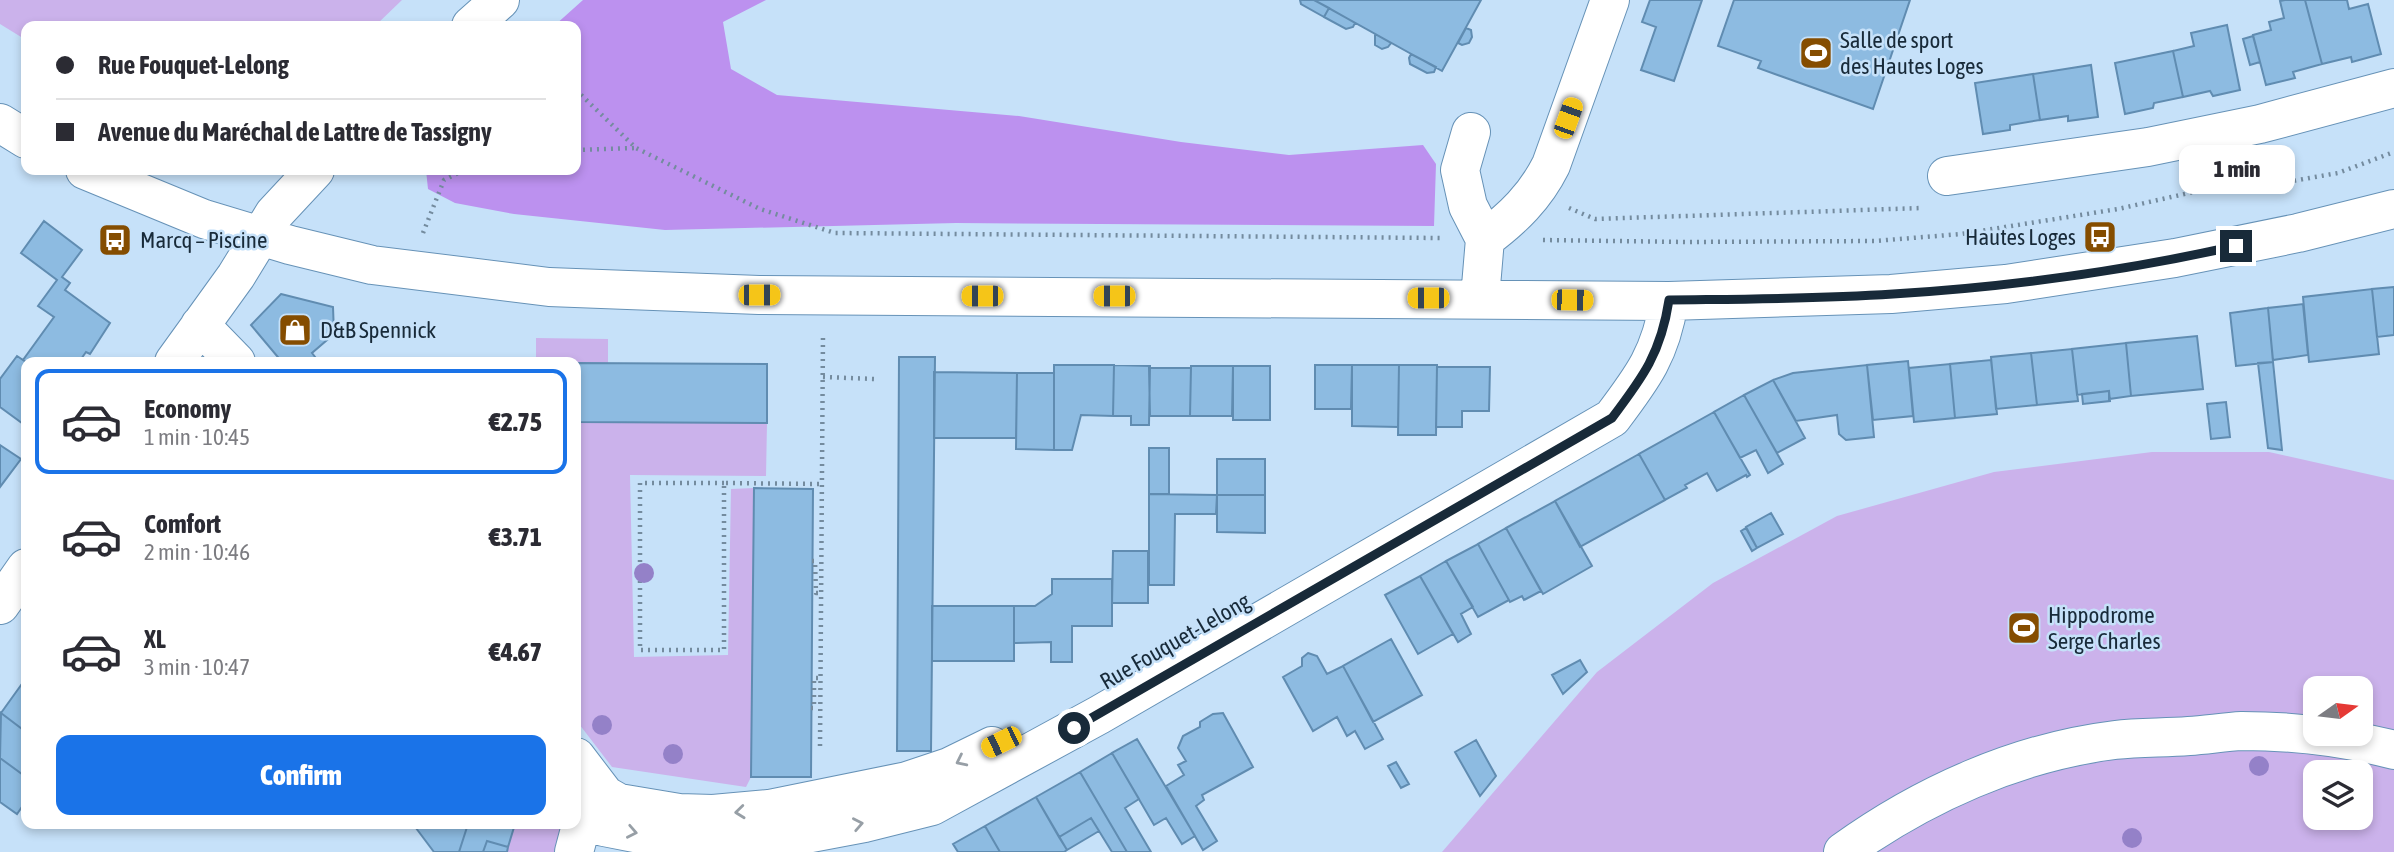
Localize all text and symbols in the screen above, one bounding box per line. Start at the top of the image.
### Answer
place label: Salle de sport des Hautes Loges [1840,27,1984,79]
sports icon: Salle de sport des Hautes Loges [1797,34,1835,72]
text: Rue Fouquet-Lelong [98,50,289,80]
car [1551,95,1586,141]
text: Avenue du Maréchal de Lattre de Tassigny [98,117,492,147]
callout: 1 min [2178,145,2294,194]
text: 1 min [2214,156,2260,182]
bus stop icon: Hautes Loges [2081,218,2119,256]
bus stop icon: Marcq – Piscine [96,221,134,259]
place label: Hautes Loges [1965,224,2076,250]
place label: Marcq – Piscine [140,227,267,253]
route end [2220,230,2252,262]
car [739,285,781,306]
car [962,286,1004,307]
car [1094,286,1136,307]
car [1408,288,1450,309]
car [1551,289,1594,311]
shop icon: D&B Spennick [276,311,314,349]
place label: D&B Spennick [320,317,436,343]
icon: car [60,390,123,453]
text: Economy [144,394,231,424]
text: €2.75 [489,407,542,437]
text: 1 min · 10:45 [144,424,250,450]
icon: car [60,505,123,568]
text: Comfort [144,509,221,539]
text: €3.71 [489,522,542,552]
text: 2 min · 10:46 [144,539,250,565]
street label: Rue Fouquet-Lelong [1095,587,1255,694]
place label: Hippodrome Serge Charles [2048,602,2161,654]
sports icon: Hippodrome Serge Charles [2005,609,2043,647]
icon: car [60,620,123,683]
text: XL [144,624,166,654]
text: €4.67 [489,637,542,667]
text: 3 min · 10:47 [144,654,250,680]
north arrow [2303,676,2373,746]
map controls [2303,676,2373,830]
route start [1058,712,1090,744]
car [978,723,1025,761]
button: Confirm [56,735,546,815]
one-way arrow [956,753,968,767]
button: layers [2303,760,2373,830]
one-way arrow [734,804,745,819]
one-way arrow [852,818,864,833]
one-way arrow [626,824,638,839]

